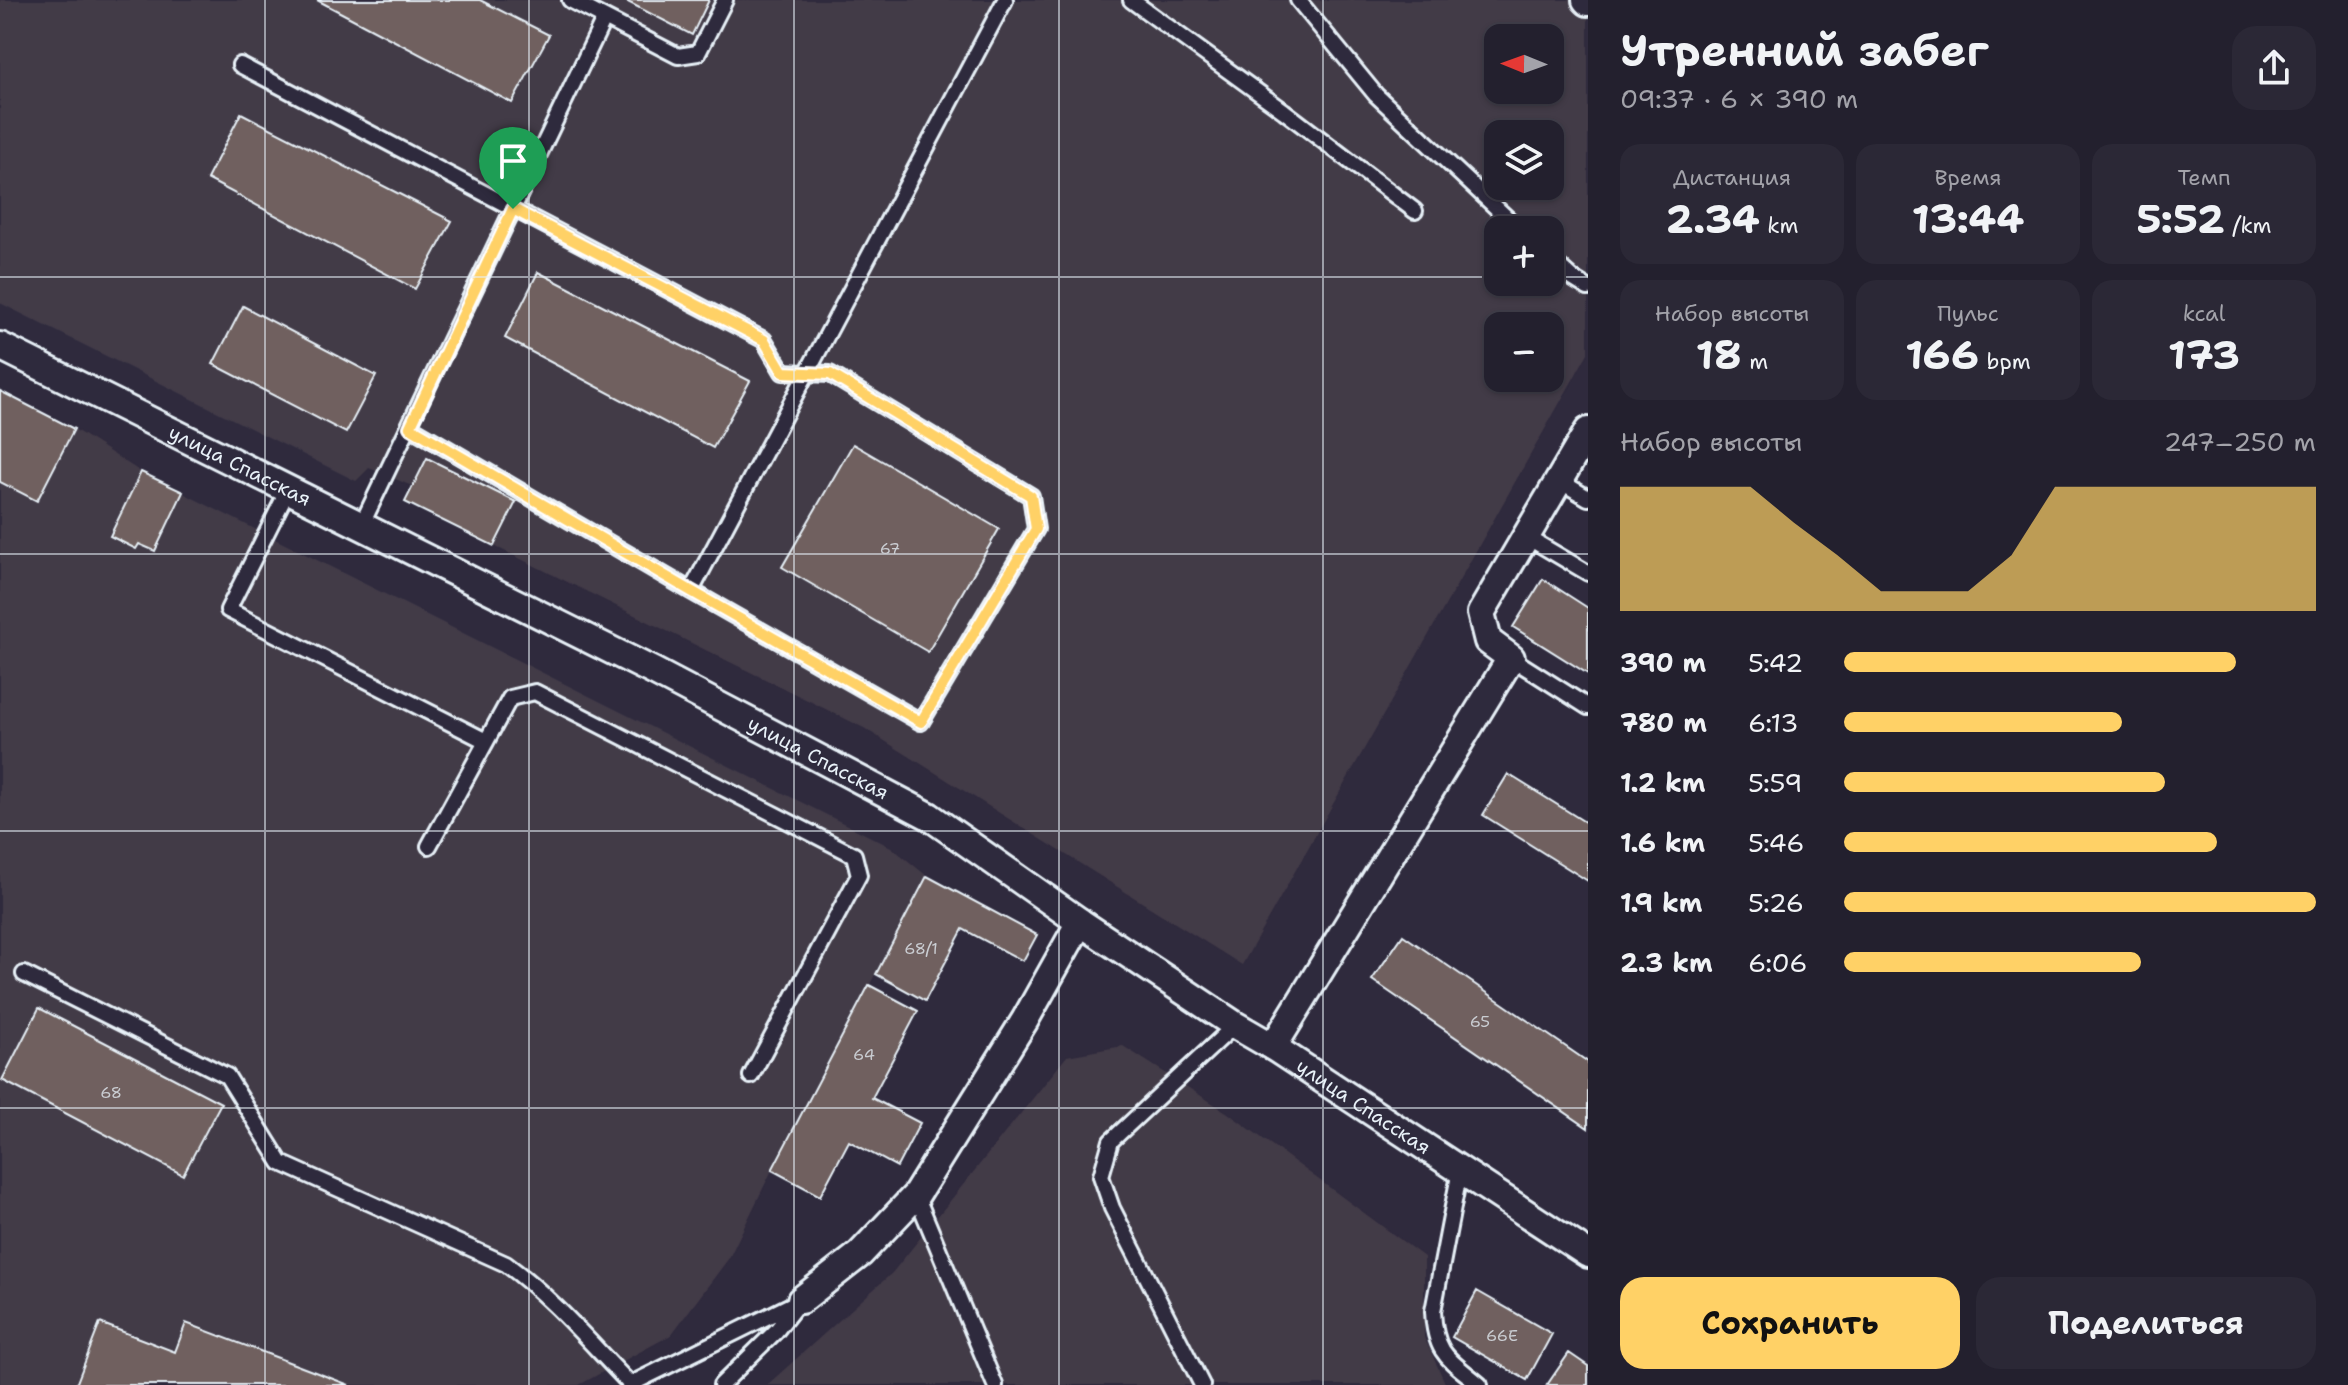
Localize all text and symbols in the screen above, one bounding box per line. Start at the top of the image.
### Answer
text: Утренний забег [1620,21,1989,80]
north arrow [1484,24,1564,104]
map controls [1484,24,1564,392]
button: share [2232,26,2316,110]
text: 09:37 · 6 × 390 m [1620,81,1858,116]
button: layers [1484,120,1564,200]
pin [479,127,547,209]
icon: arrive [491,139,535,183]
text: Дистанция [1673,163,1791,192]
text: Время [1934,163,2002,192]
text: Темп [2177,163,2231,192]
text: 2.34 [1666,192,1760,246]
text: 13:44 [1912,192,2024,246]
text: 5:52 [2136,192,2225,246]
text: km [1760,211,1798,240]
text: /km [2225,211,2272,240]
button: + [1484,216,1564,296]
text: Набор высоты [1655,299,1809,328]
text: Пульс [1937,299,1999,328]
text: kcal [2183,299,2225,328]
button: − [1484,312,1564,392]
text: 18 [1696,328,1742,382]
text: 166 [1905,328,1979,382]
text: 173 [2168,328,2240,382]
text: m [1742,347,1768,376]
text: bpm [1979,347,2031,376]
street label: улица Спасская [164,419,316,512]
text: Набор высоты [1620,424,1802,459]
text: 247–250 m [2164,424,2316,459]
house number: 67 [880,538,900,559]
text: 390 m [1620,645,1706,680]
text: 5:42 [1748,645,1803,680]
text: 780 m [1620,705,1707,740]
text: 6:13 [1748,705,1798,740]
street label: улица Спасская [743,710,893,806]
text: 1.2 km [1620,765,1705,800]
text: 5:59 [1748,765,1802,800]
text: 1.6 km [1620,825,1705,860]
text: 5:46 [1748,825,1804,860]
text: 1.9 km [1620,885,1702,920]
text: 5:26 [1748,885,1804,920]
house number: 68/1 [904,938,938,959]
text: 2.3 km [1620,945,1713,980]
text: 6:06 [1748,945,1807,980]
house number: 65 [1470,1011,1490,1032]
house number: 64 [853,1044,875,1065]
street label: улица Спасская [1291,1053,1436,1160]
house number: 68 [100,1082,122,1103]
button: Сохранить [1620,1277,1960,1369]
button: Поделиться [1976,1277,2316,1369]
house number: 66Е [1486,1325,1518,1346]

